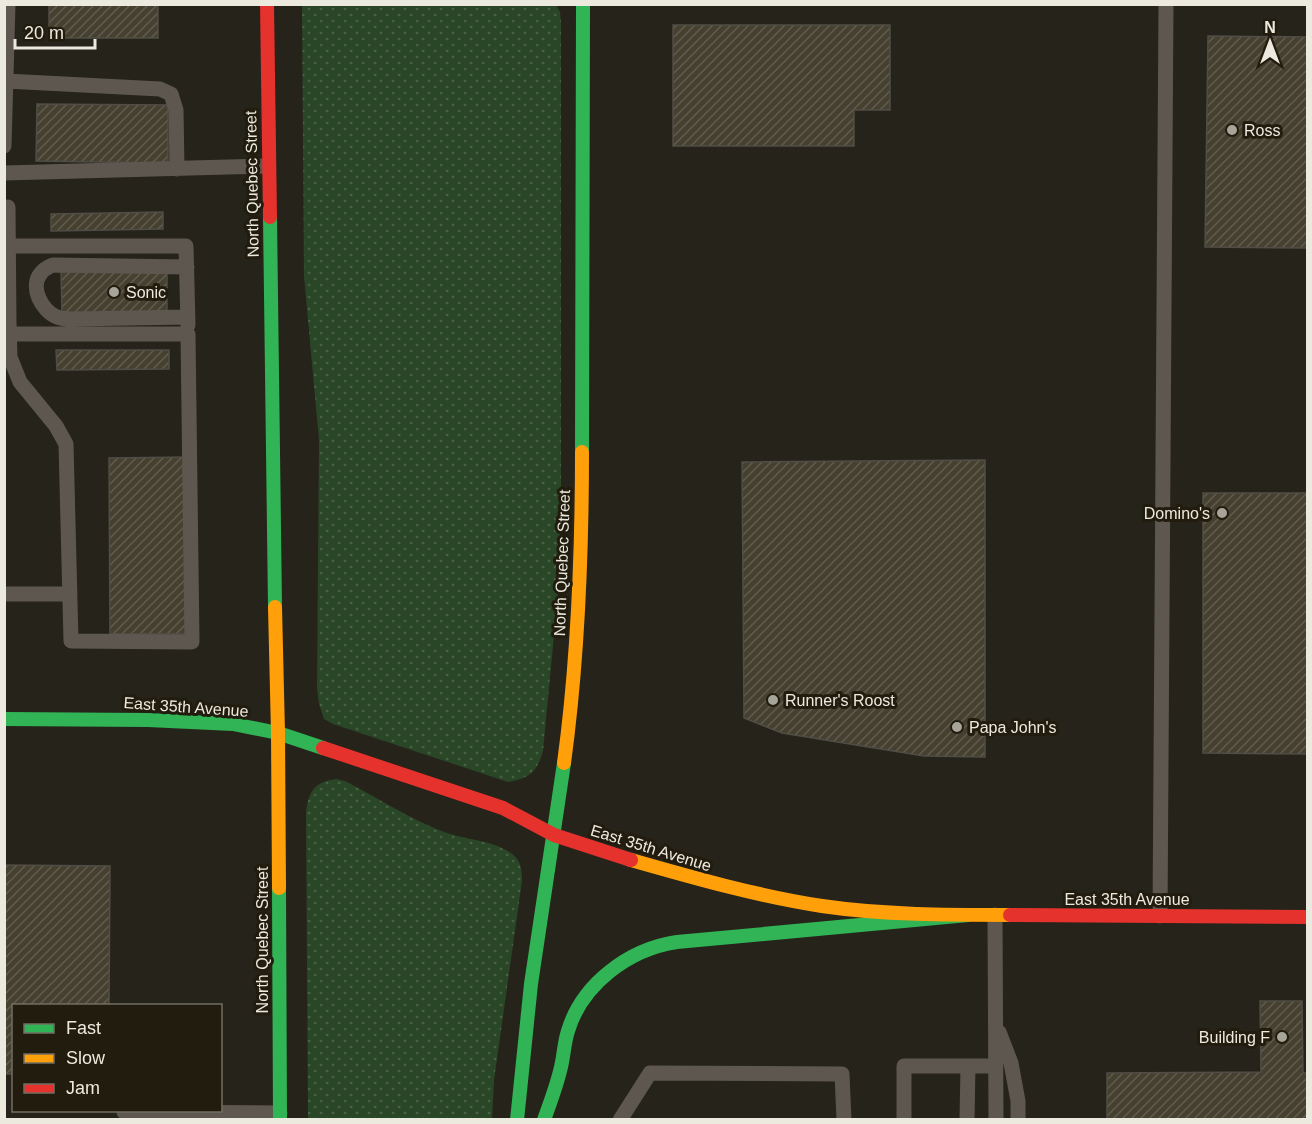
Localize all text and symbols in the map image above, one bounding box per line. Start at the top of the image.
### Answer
scale bar [15,12,94,50]
north arrow [1240,12,1300,72]
text: N [1264,19,1276,36]
text: 20 m [24,23,64,43]
street label: North Quebec Street [242,110,262,258]
place label: Ross [1244,122,1280,139]
marker: Ross [1225,123,1239,137]
place label: Sonic [126,284,166,301]
marker: Sonic [107,285,121,299]
street label: North Quebec Street [551,489,573,637]
place label: Domino's [1144,505,1210,522]
marker: Domino's [1215,506,1229,520]
place label: Runner's Roost [785,692,895,709]
marker: Runner's Roost [766,693,780,707]
street label: East 35th Avenue [123,694,249,720]
place label: Papa John's [969,719,1057,736]
marker: Papa John's [950,720,964,734]
street label: East 35th Avenue [589,822,713,874]
street label: North Quebec Street [254,866,271,1013]
street label: East 35th Avenue [1064,891,1190,908]
legend [12,1004,222,1112]
text: Fast [66,1018,101,1038]
place label: Building F [1199,1029,1270,1046]
marker: Building F [1275,1030,1289,1044]
text: Slow [66,1048,106,1068]
text: Jam [66,1078,100,1098]

